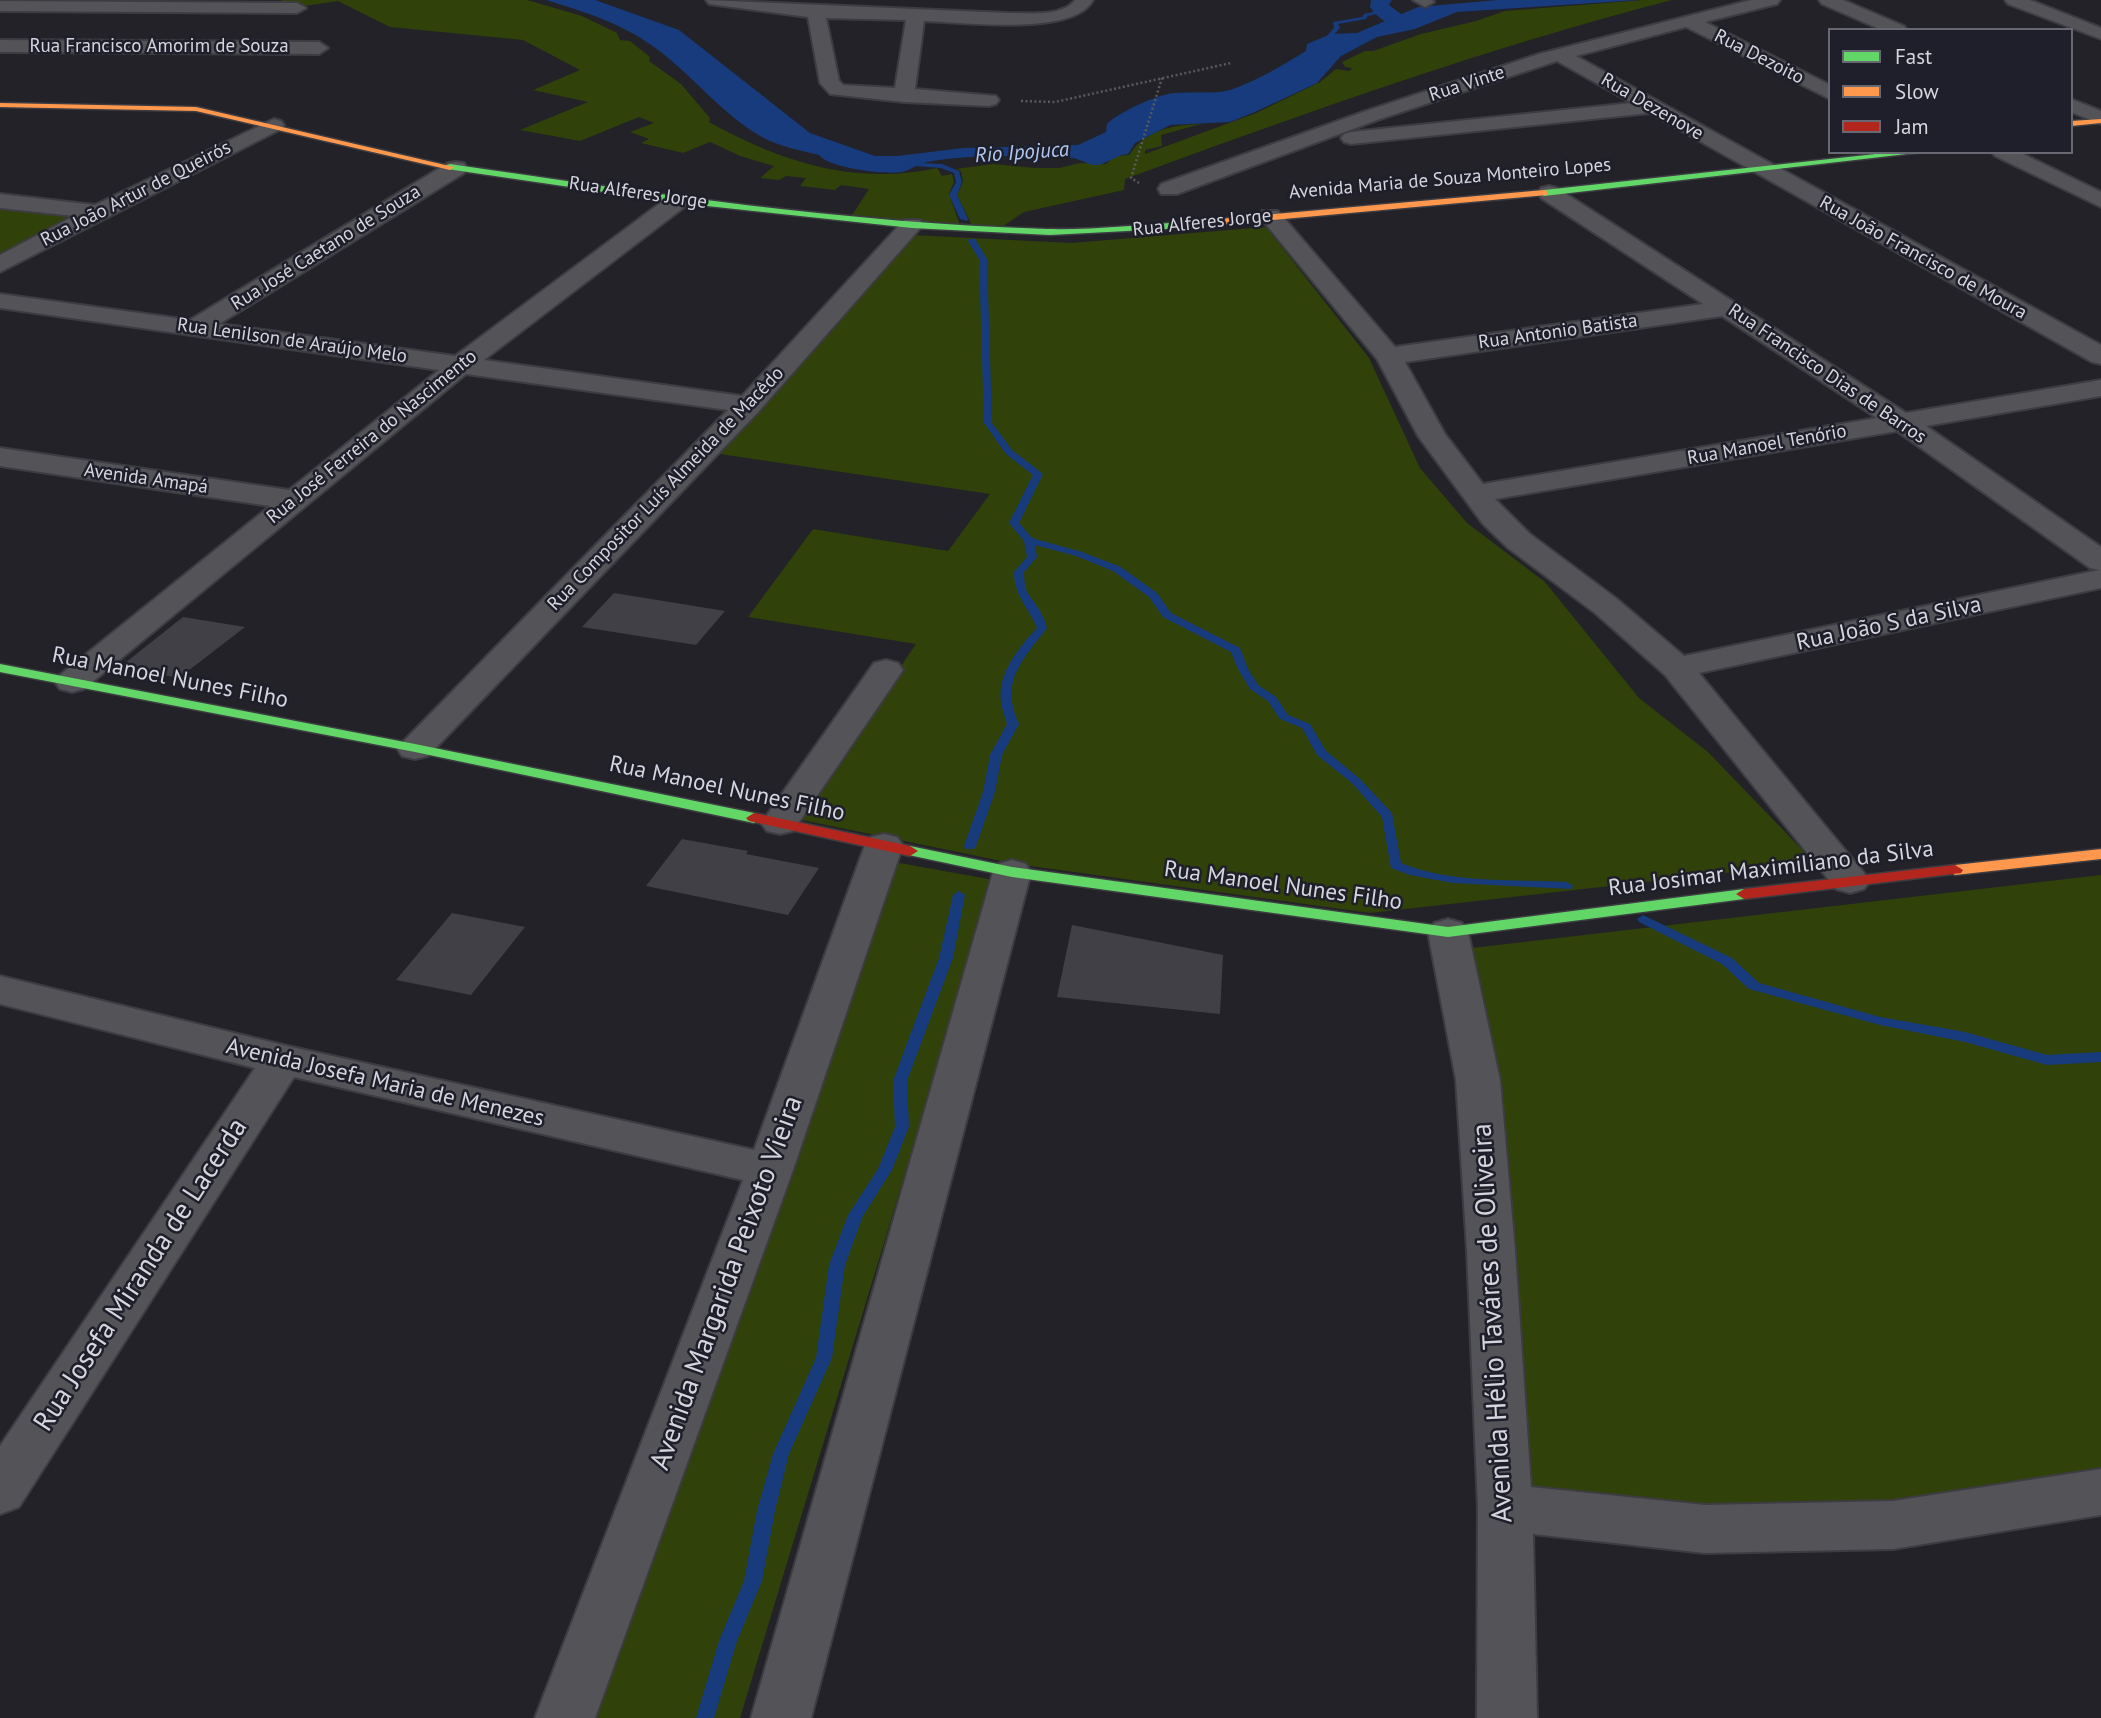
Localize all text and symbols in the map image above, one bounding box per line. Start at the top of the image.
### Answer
street label: Rua Dezoito [1710,25,1808,89]
legend [1828,28,2073,154]
street label: Rua Francisco Amorim de Souza [29,36,289,58]
text: Fast [1895,43,1932,70]
street label: Rua Vinte [1426,61,1508,107]
street label: Rua Dezenove [1597,68,1707,146]
text: Slow [1895,78,1939,105]
text: Jam [1895,113,1929,140]
street label: Rua João Artur de Queirós [37,136,235,252]
water label: Rio Ipojuca [974,137,1070,169]
street label: Avenida Maria de Souza Monteiro Lopes [1288,154,1612,204]
street label: Rua Alferes Jorge [567,172,709,214]
street label: Rua José Caetano de Souza [227,180,425,316]
street label: Rua João Francisco de Moura [1815,191,2031,325]
street label: Rua Alferes Jorge [1132,204,1272,242]
street label: Rua Francisco Dias de Barros [1724,299,1930,449]
street label: Rua Antonio Batista [1477,310,1639,354]
street label: Rua Lenilson de Araújo Melo [176,314,408,368]
street label: Rua José Ferreira do Nascimento [262,345,482,529]
street label: Rua Compositor Luís Almeida de Macêdo [543,362,789,616]
street label: Rua Manoel Tenório [1686,420,1848,470]
street label: Avenida Amapá [83,459,209,499]
street label: Rua João S da Silva [1794,591,1984,657]
street label: Rua Manoel Nunes Filho [50,642,290,714]
street label: Rua Manoel Nunes Filho [607,751,847,827]
street label: Rua Josimar Maximiliano da Silva [1607,835,1935,903]
street label: Rua Manoel Nunes Filho [1162,856,1404,916]
street label: Avenida Josefa Maria de Menezes [223,1033,547,1133]
street label: Avenida Margarida Peixoto Vieira [644,1092,810,1474]
street label: Rua Josefa Miranda de Lacerda [27,1112,255,1438]
street label: Avenida Hélio Taváres de Oliveira [1466,1122,1520,1524]

